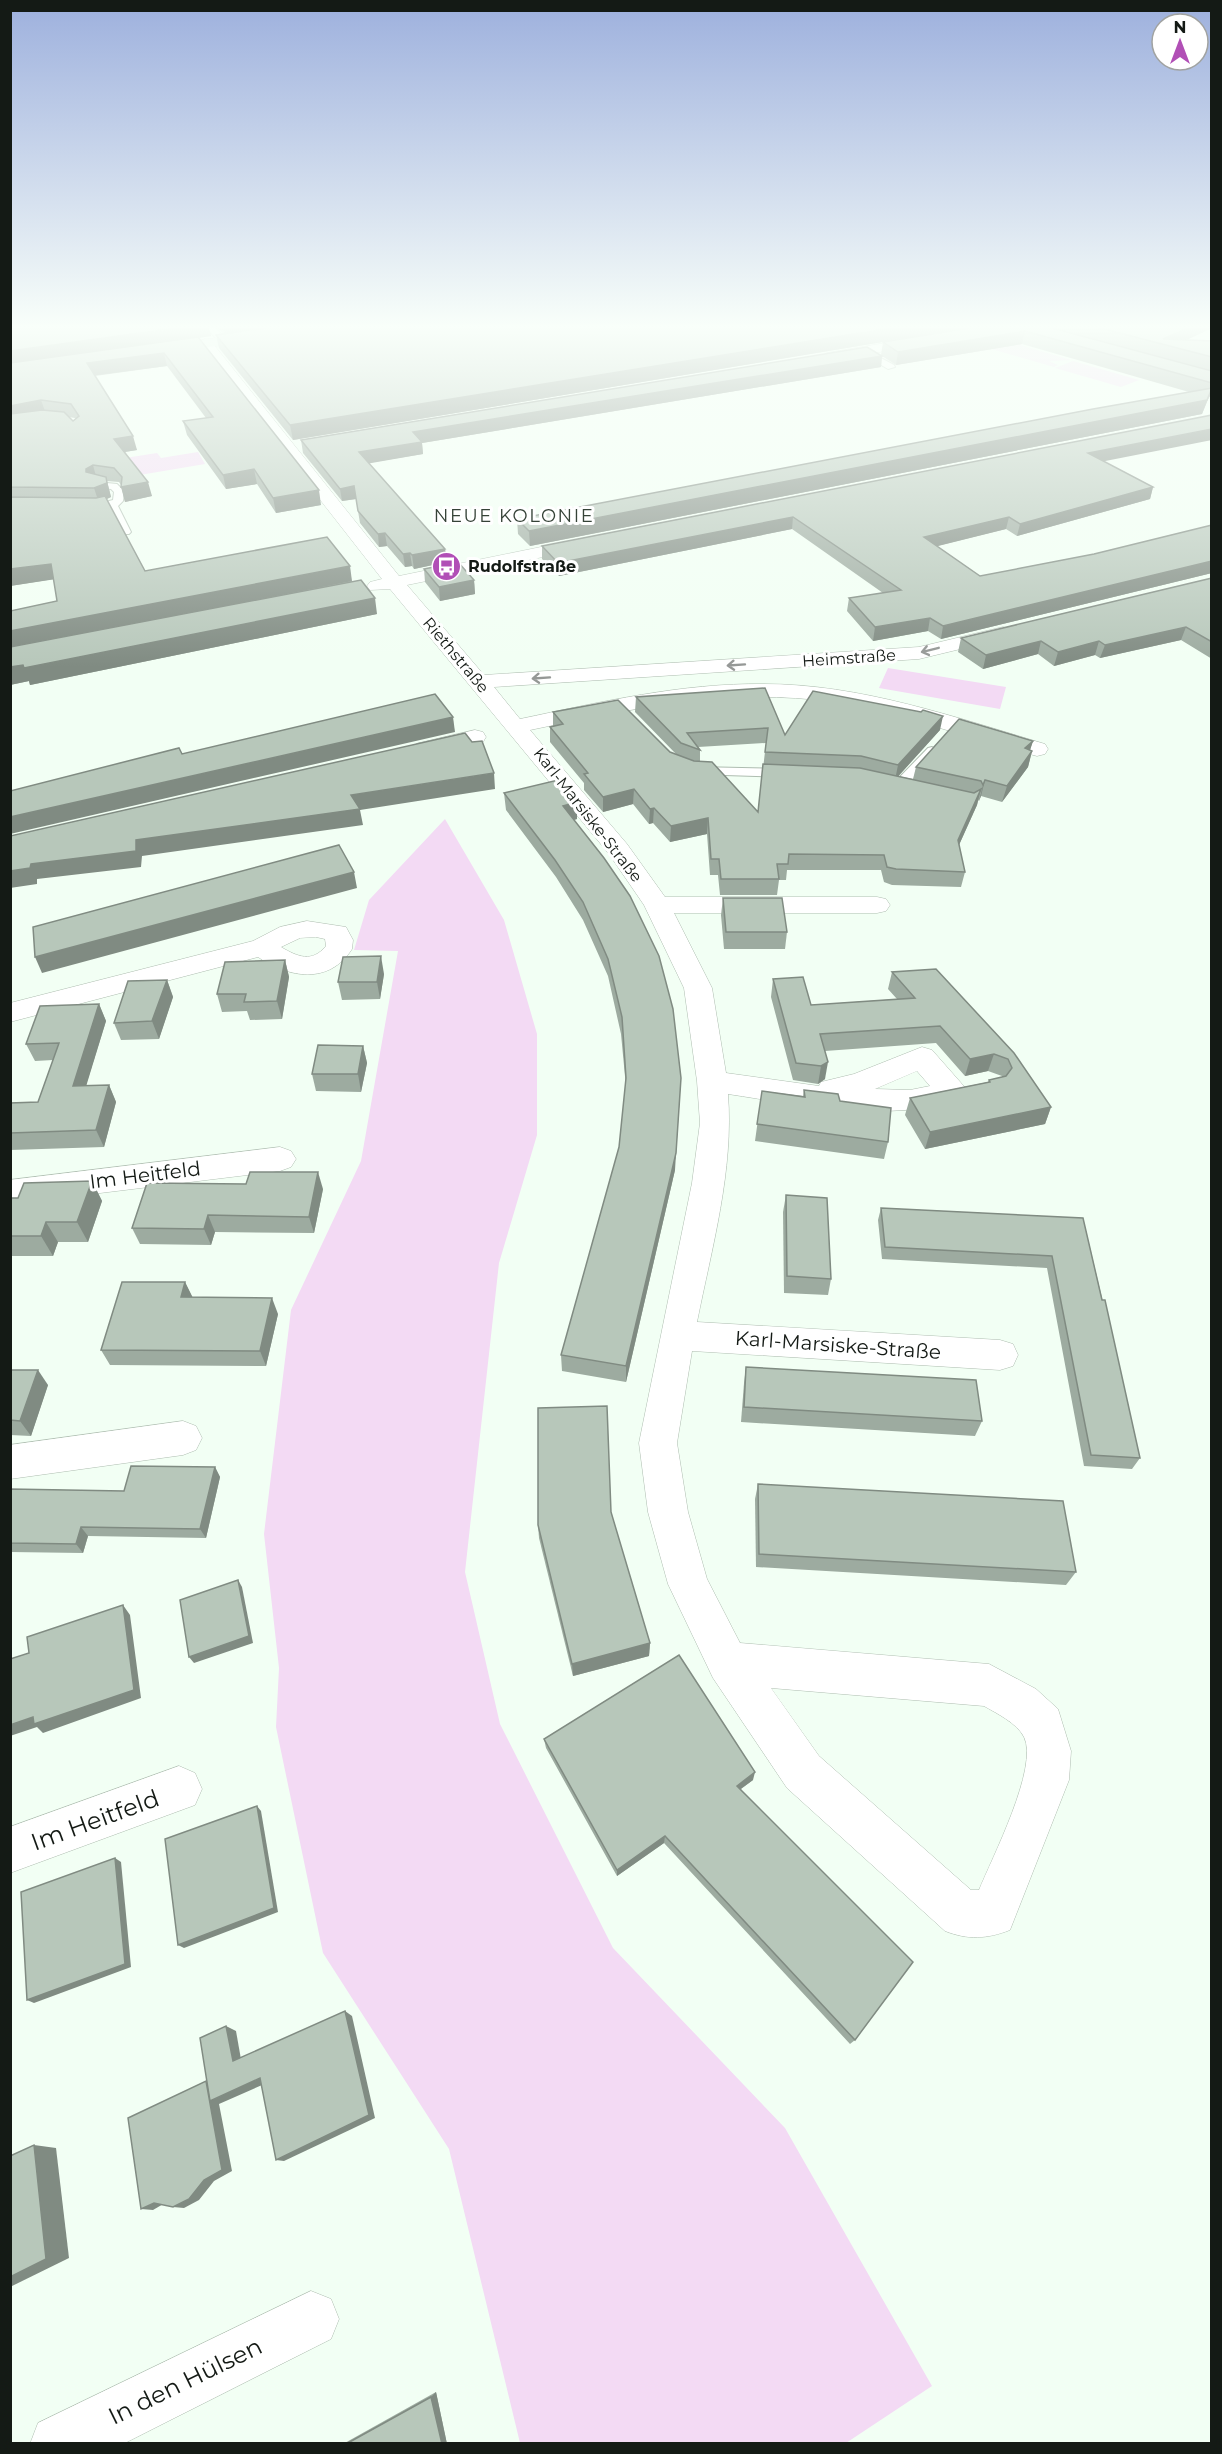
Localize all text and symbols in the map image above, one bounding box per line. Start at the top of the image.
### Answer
north arrow [1150,12,1210,72]
text: N [1174,18,1186,37]
district label: NEUE KOLONIE [434,505,594,527]
bus stop icon: Rudolfstraße [431,550,463,582]
place label: Rudolfstraße [468,557,576,576]
street label: Riethstraße [419,613,493,697]
street label: Heimstraße [802,645,896,671]
one-way arrow [921,645,940,657]
one-way arrow [727,660,746,671]
one-way arrow [532,672,552,683]
street label: Karl-Marsiske-Straße [530,744,646,886]
street label: Im Heitfeld [88,1156,202,1194]
street label: Karl-Marsiske-Straße [734,1326,942,1364]
street label: Im Heitfeld [27,1783,163,1857]
street label: In den Hülsen [103,2331,267,2431]

